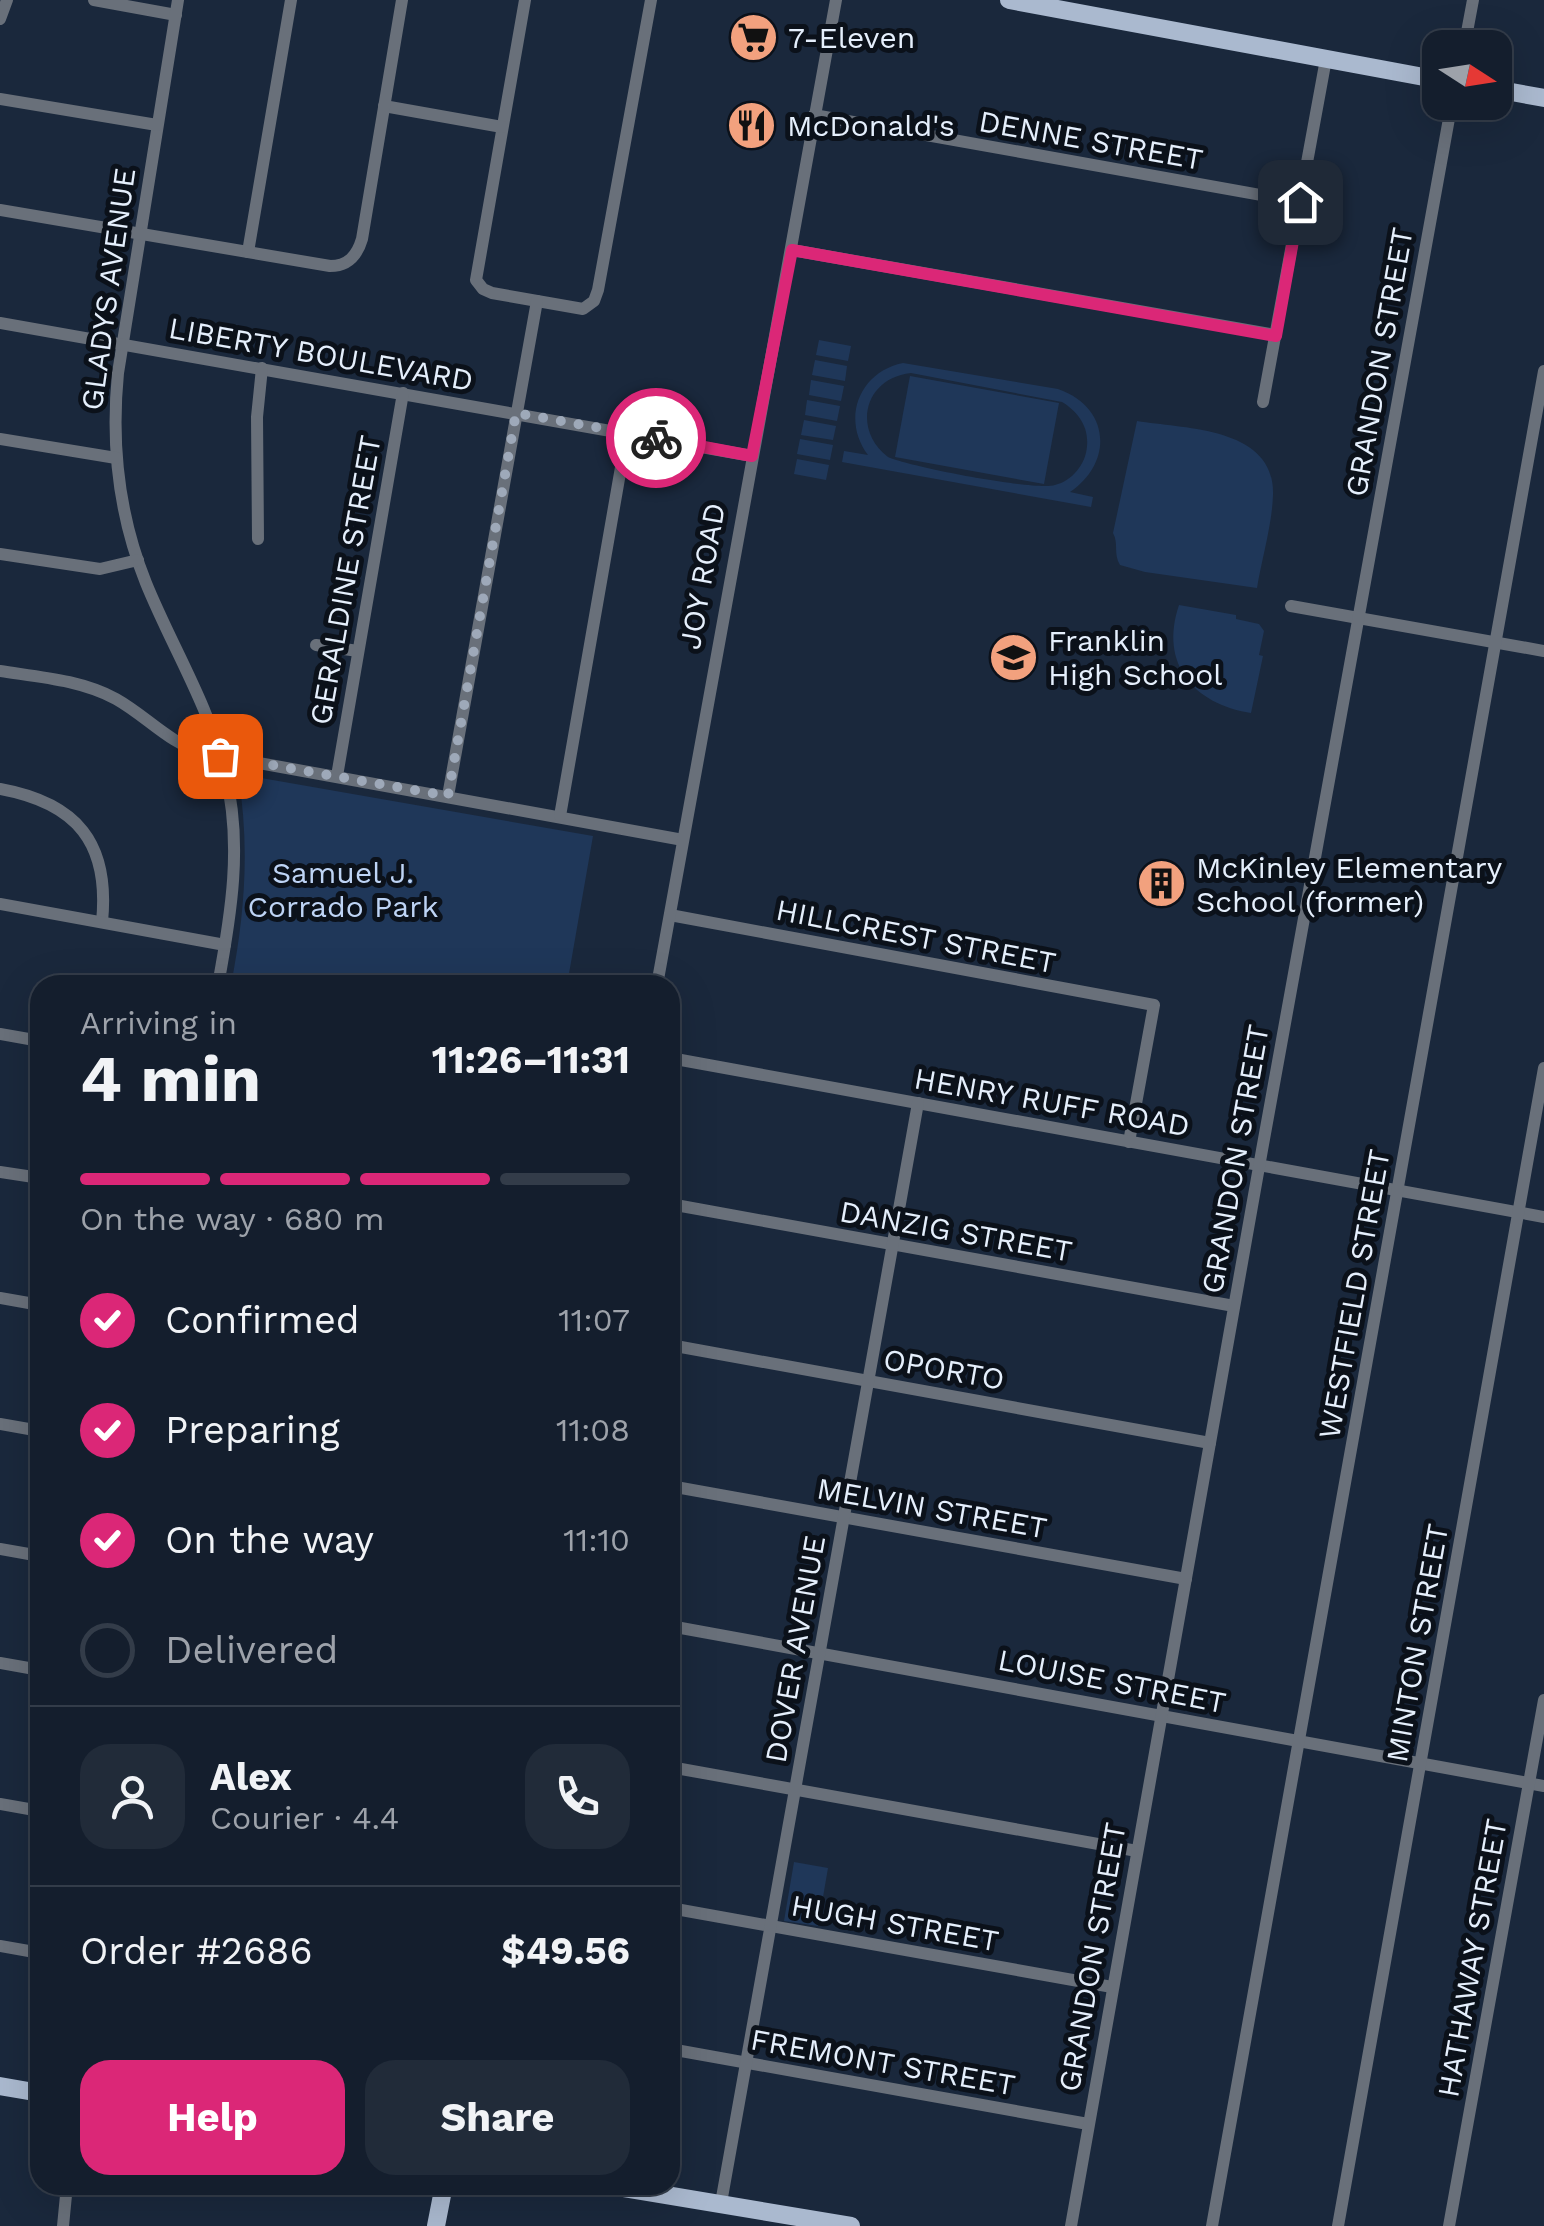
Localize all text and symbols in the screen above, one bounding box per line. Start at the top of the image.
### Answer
supermarket icon: 7-Eleven [727,11,779,63]
place label: 7-Eleven [788,20,915,55]
north arrow [1422,30,1512,120]
map controls [1422,30,1512,120]
restaurant icon: McDonald's [726,99,778,151]
street label: DENNE STREET [976,103,1206,177]
place label: McDonald's [787,108,955,143]
pin [1258,160,1343,245]
street label: GLADYS AVENUE [74,166,142,412]
icon: home [1273,175,1328,230]
street label: GRANDON STREET [1338,225,1420,499]
street label: LIBERTY BOULEVARD [166,310,476,398]
courier [606,388,706,488]
icon: bike [629,411,684,466]
street label: GERALDINE STREET [302,433,388,727]
street label: JOY ROAD [672,500,732,652]
place label: Franklin High School [1048,623,1223,692]
school or university icon: Franklin High School [987,631,1039,683]
pin [178,714,263,799]
icon: bag [193,729,248,784]
place label: McKinley Elementary School (former) [1196,850,1503,919]
park label: Samuel J. Corrado Park [247,855,439,924]
building icon: McKinley Elementary School (former) [1135,858,1187,910]
street label: HILLCREST STREET [773,892,1059,980]
text: Arriving in [80,1004,237,1042]
street label: GRANDON STREET [1194,1022,1276,1296]
text: 11:26–11:31 [432,1038,630,1082]
text: 4 min [80,1041,261,1117]
street label: HENRY RUFF ROAD [912,1061,1192,1143]
street label: WESTFIELD STREET [1311,1147,1397,1441]
street label: DANZIG STREET [837,1193,1075,1269]
text: On the way · 680 m [80,1200,385,1238]
icon: check [80,1293,135,1348]
text: Confirmed [165,1298,360,1342]
text: 11:07 [558,1301,630,1339]
street label: OPORTO [881,1341,1007,1397]
icon: check [80,1403,135,1458]
text: Preparing [165,1408,340,1452]
text: 11:08 [556,1411,630,1449]
street label: MELVIN STREET [814,1471,1050,1545]
icon: check [80,1513,135,1568]
text: On the way [165,1518,374,1562]
text: 11:10 [563,1521,630,1559]
street label: MINTON STREET [1379,1521,1455,1765]
street label: DOVER AVENUE [758,1533,832,1765]
text: Delivered [165,1628,338,1672]
street label: LOUISE STREET [995,1642,1229,1720]
button: person [80,1744,185,1849]
button: phone [525,1744,630,1849]
text: Alex [210,1755,292,1799]
text: Courier · 4.4 [210,1799,399,1837]
street label: HATHAWAY STREET [1430,1816,1514,2100]
street label: GRANDON STREET [1051,1820,1133,2094]
street label: HUGH STREET [789,1888,1001,1958]
text: Order #2686 [80,1929,313,1973]
text: $49.56 [501,1929,630,1973]
street label: FREMONT STREET [748,2022,1018,2102]
button: Help [80,2060,345,2175]
button: Share [365,2060,630,2175]

